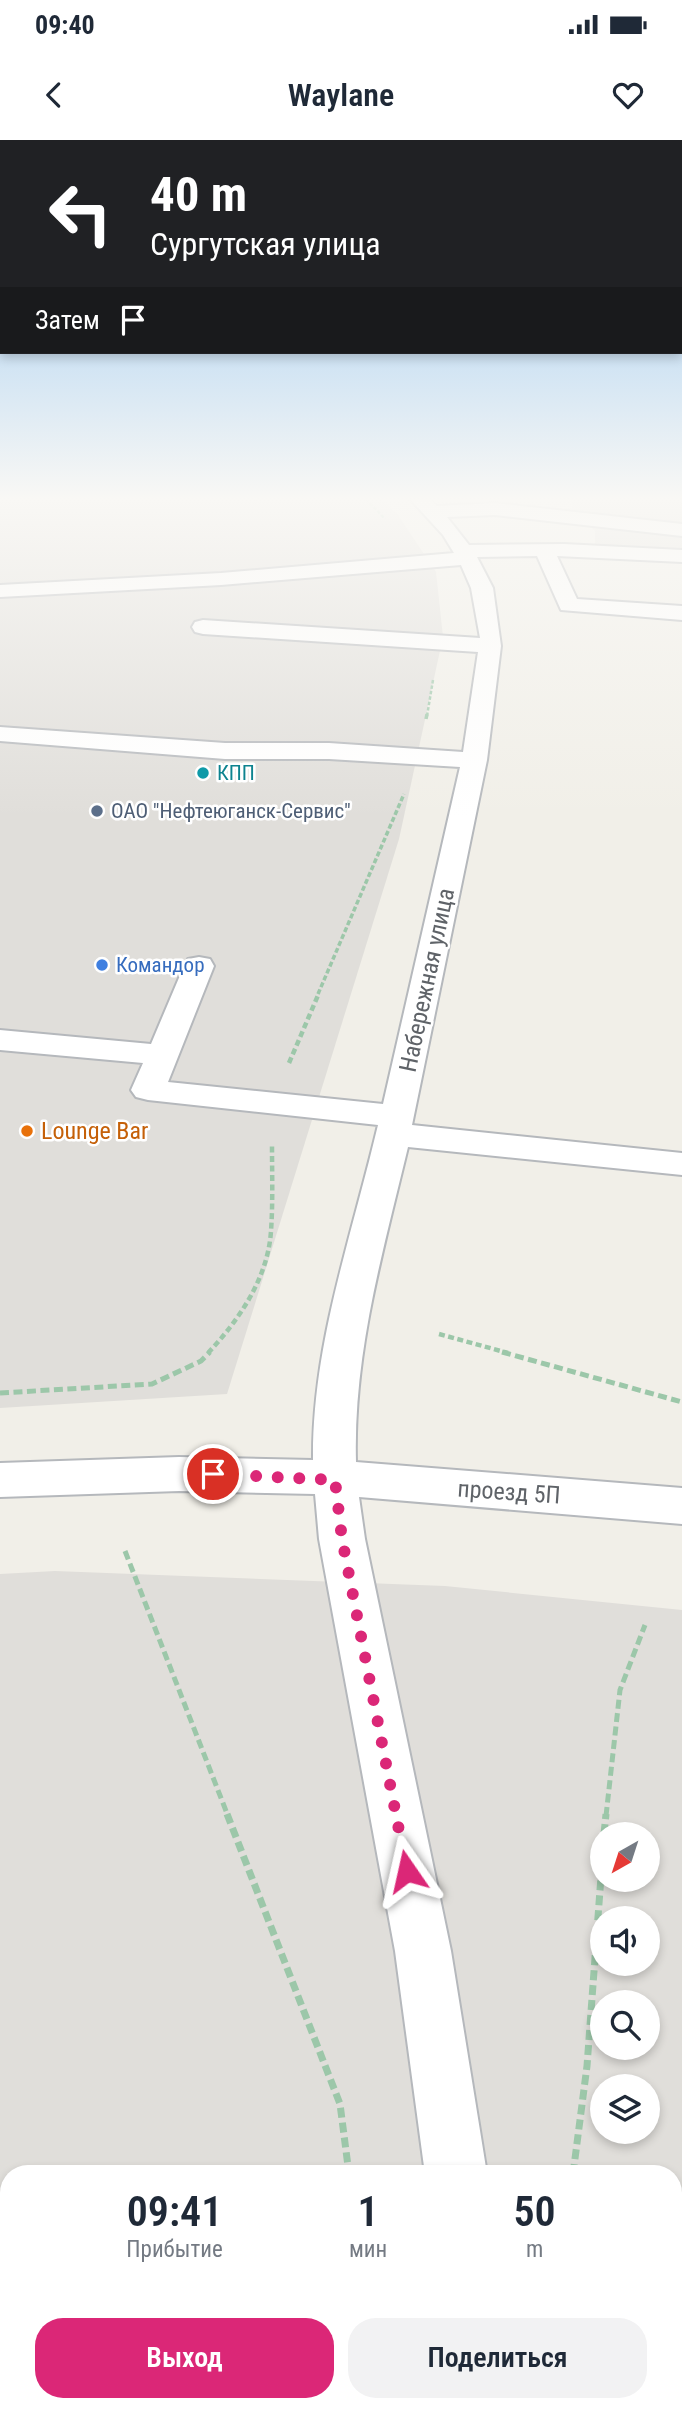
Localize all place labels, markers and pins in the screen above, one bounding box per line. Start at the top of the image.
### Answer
place label: КПП [217,761,255,785]
marker: КПП [195,765,211,781]
place label: ОАО "Нефтеюганск-Сервис" [111,799,351,823]
marker: ОАО "Нефтеюганск-Сервис" [89,803,105,819]
place label: Командор [116,953,205,977]
marker: Командор [94,957,110,973]
place label: Lounge Bar [41,1117,148,1145]
marker: Lounge Bar [19,1123,35,1139]
pin [183,1444,243,1504]

